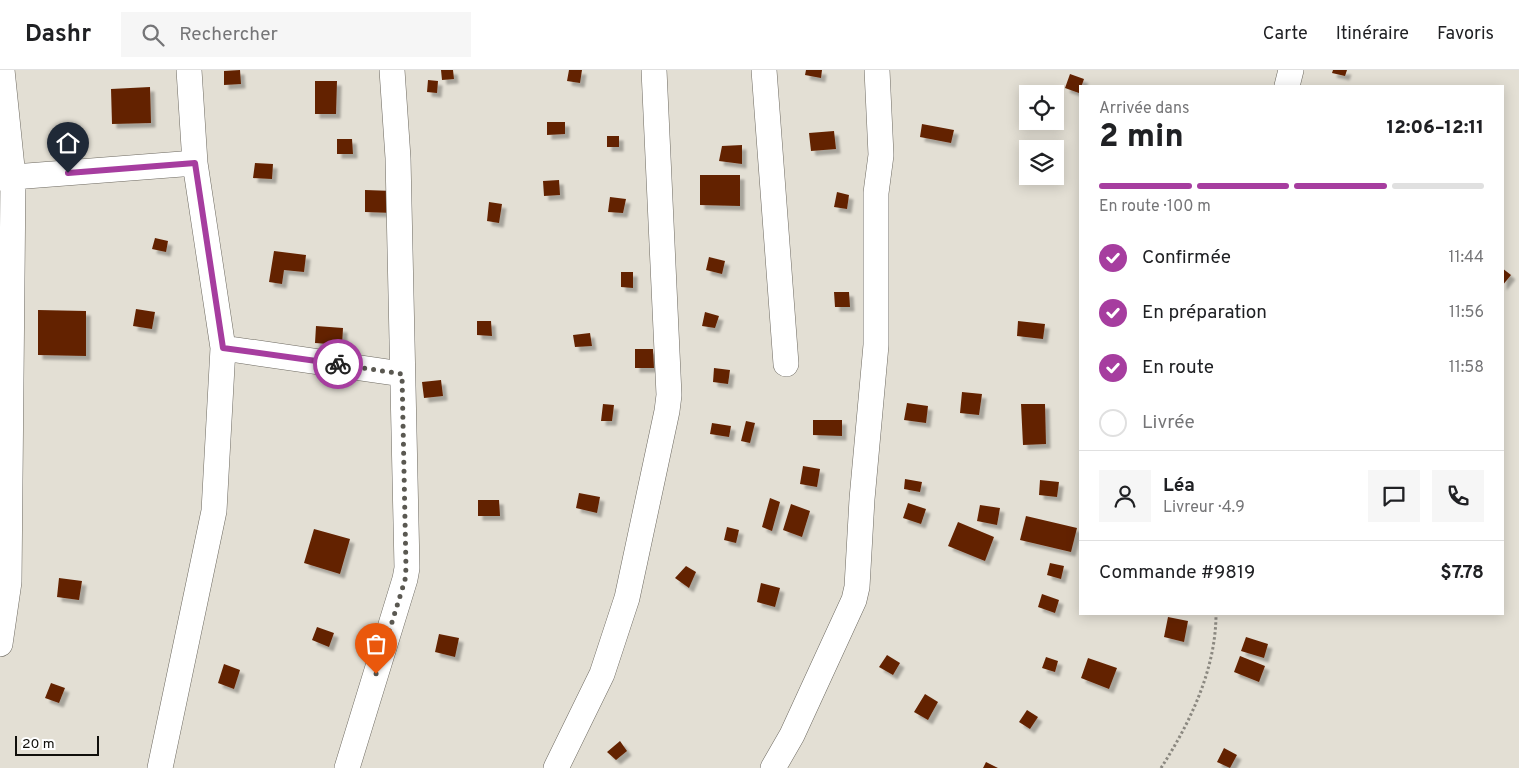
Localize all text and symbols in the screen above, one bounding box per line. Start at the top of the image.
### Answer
search box [121,12,471,57]
text: Dashr [25,20,91,50]
icon: search [139,21,167,49]
text: Rechercher [179,23,278,47]
text: Carte [1263,23,1308,46]
text: Itinéraire [1336,23,1409,46]
text: Favoris [1437,23,1494,46]
map controls [1019,85,1064,185]
button: locate [1019,85,1064,130]
text: Arrivée dans [1099,99,1189,119]
text: 12:06–12:11 [1386,116,1484,140]
text: 2 min [1099,118,1184,158]
pin [47,122,89,173]
icon: home [54,129,82,157]
button: layers [1019,140,1064,185]
text: En route · 100 m [1099,197,1211,217]
icon: check [1099,244,1127,272]
text: Confirmée [1142,246,1231,270]
text: 11:44 [1449,248,1484,268]
icon: check [1099,299,1127,327]
text: En préparation [1142,301,1267,325]
text: 11:56 [1449,303,1484,323]
courier [313,339,363,389]
icon: bike [324,350,352,378]
icon: check [1099,354,1127,382]
text: En route [1142,356,1214,380]
text: 11:58 [1449,358,1484,378]
text: Livrée [1142,411,1195,435]
button: person [1099,470,1151,522]
button: chat [1368,470,1420,522]
button: phone [1432,470,1484,522]
text: Léa [1163,474,1195,498]
text: Livreur · 4.9 [1163,498,1245,518]
text: Commande #9819 [1099,561,1255,585]
text: $7.78 [1440,561,1484,585]
pin [355,623,397,674]
icon: bag [362,630,390,658]
scale bar [15,733,99,756]
text: 20 m [22,736,55,753]

